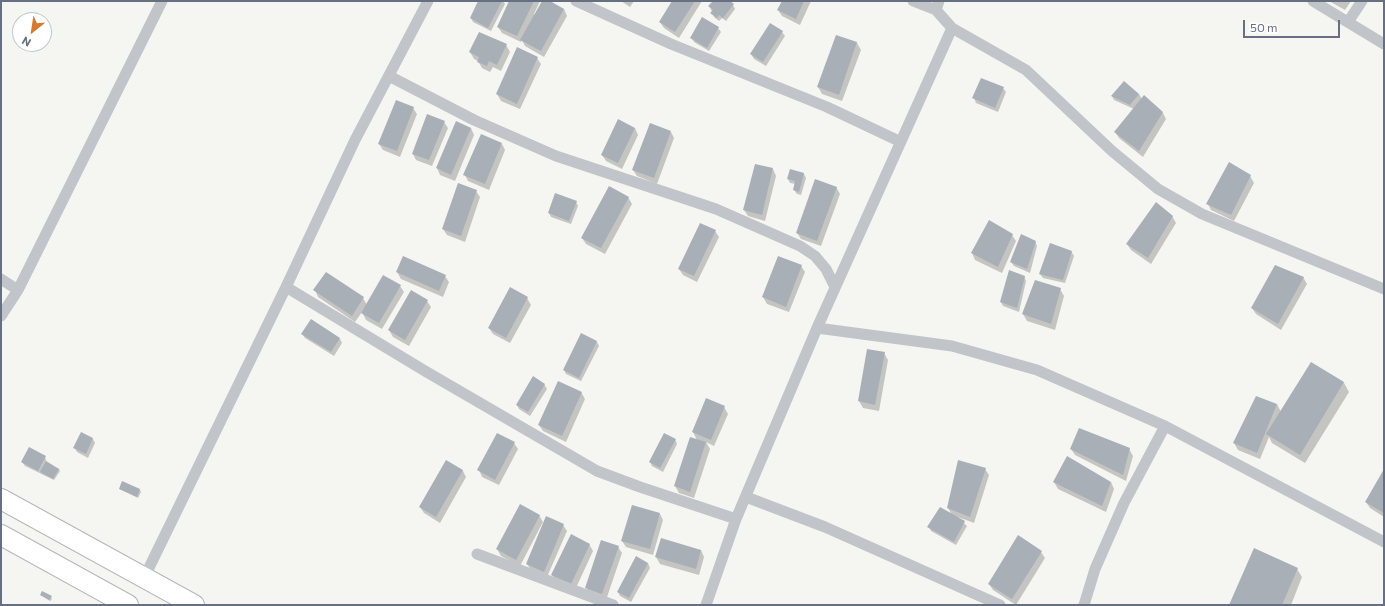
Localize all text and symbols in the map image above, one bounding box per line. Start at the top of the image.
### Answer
north arrow [12,12,52,52]
scale bar [1245,12,1342,38]
text: 50 m [1250,20,1278,34]
text: N [19,34,33,50]

